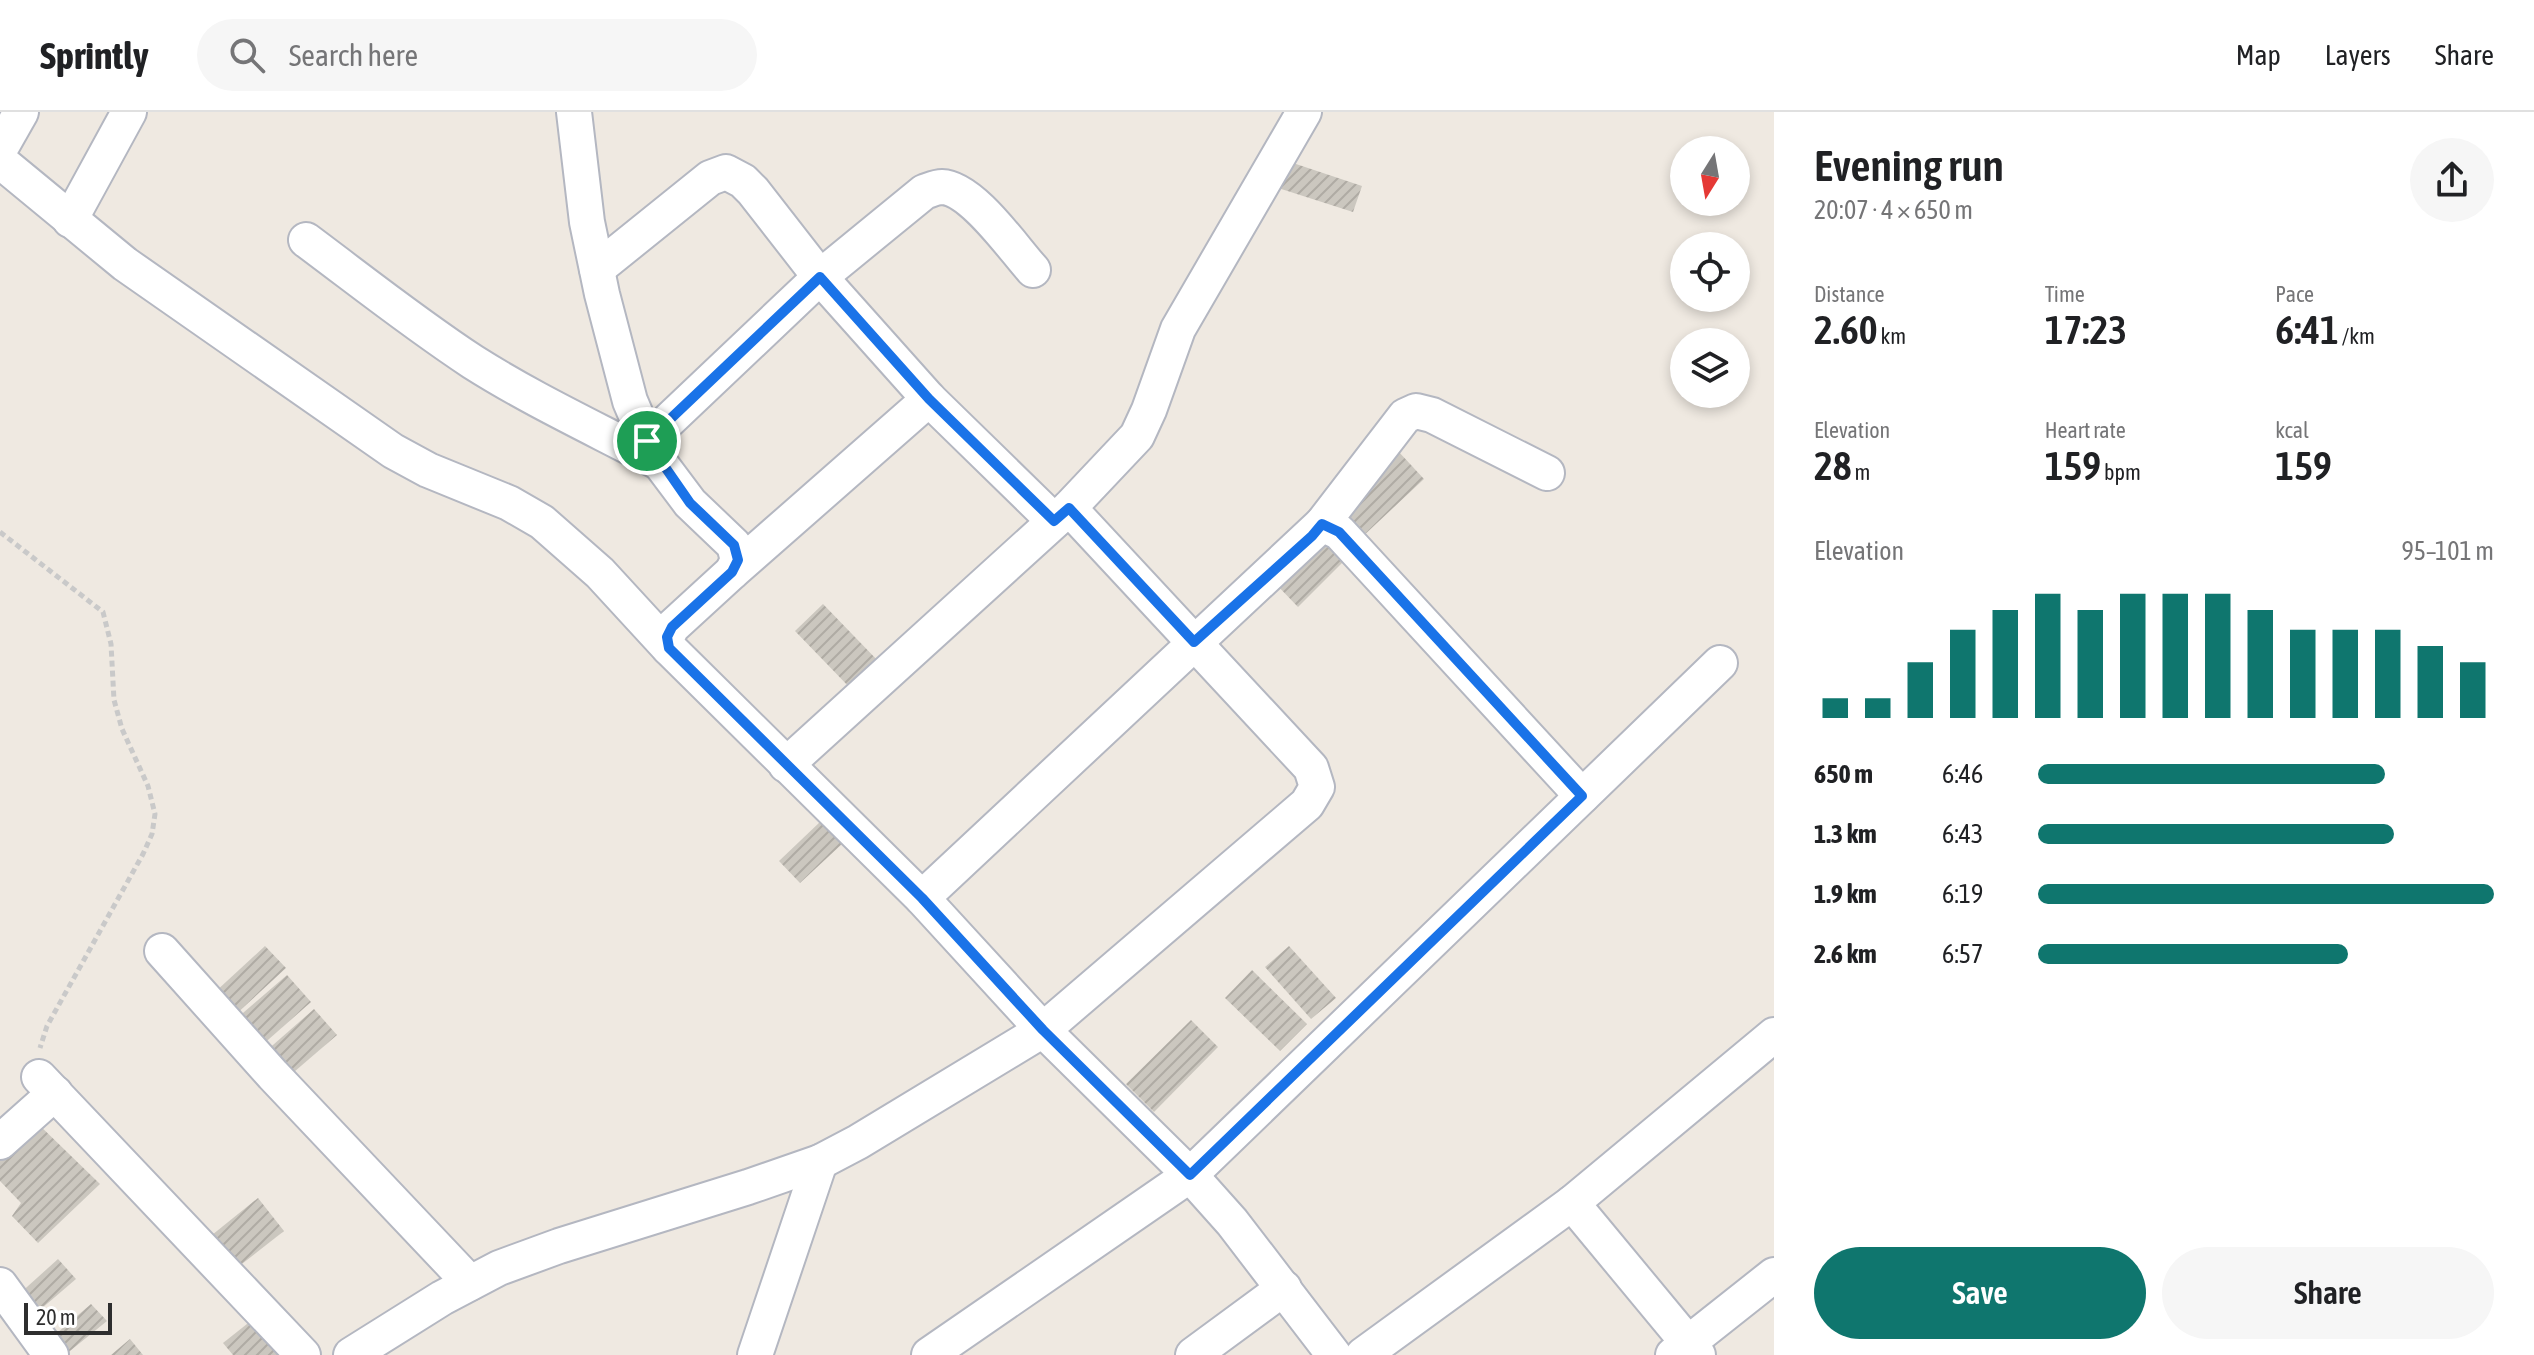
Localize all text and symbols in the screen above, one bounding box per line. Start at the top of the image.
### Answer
search box [197,19,757,91]
icon: search [225,33,269,77]
text: Sprintly [40,34,149,77]
text: Search here [289,38,418,72]
text: Map [2236,39,2281,71]
text: Layers [2325,39,2391,71]
text: Share [2435,39,2494,71]
north arrow [1670,136,1750,216]
map controls [1670,136,1750,408]
button: share [2410,138,2494,222]
text: Evening run [1814,140,2004,190]
text: 20:07 · 4 × 650 m [1814,195,1973,225]
button: locate [1670,232,1750,312]
text: Distance [1814,281,1885,307]
text: Time [2045,281,2085,307]
text: Pace [2275,281,2314,307]
text: 2.60 [1814,307,1878,352]
text: 17:23 [2045,307,2127,352]
text: 6:41 [2275,307,2339,352]
text: km [1878,323,1906,349]
text: /km [2339,323,2375,349]
button: layers [1670,328,1750,408]
pin [613,407,681,475]
text: Elevation [1814,417,1890,443]
text: Heart rate [2045,417,2126,443]
text: kcal [2275,417,2309,443]
icon: arrive [625,419,669,463]
text: 28 [1814,443,1852,488]
text: 159 [2045,443,2101,488]
text: 159 [2275,443,2332,488]
text: m [1852,459,1870,485]
text: bpm [2101,459,2141,485]
text: Elevation [1814,536,1904,566]
text: 95–101 m [2402,536,2494,566]
text: 650 m [1814,759,1873,789]
text: 6:46 [1942,759,1983,789]
text: 1.3 km [1814,819,1877,849]
text: 6:43 [1942,819,1983,849]
text: 1.9 km [1814,879,1877,909]
text: 6:19 [1942,879,1983,909]
text: 2.6 km [1814,939,1877,969]
text: 6:57 [1942,939,1983,969]
button: Save [1814,1247,2146,1339]
button: Share [2162,1247,2494,1339]
scale bar [24,1299,112,1335]
text: 20 m [36,1304,76,1330]

